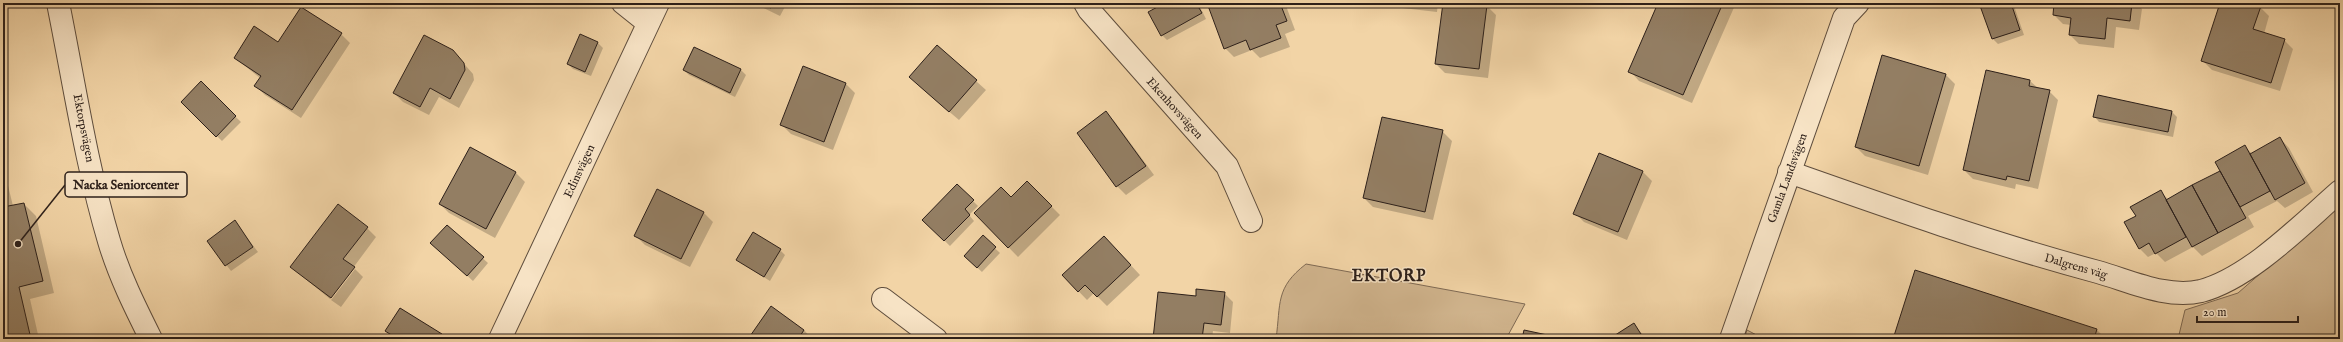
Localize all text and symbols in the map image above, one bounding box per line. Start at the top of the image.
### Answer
street label: Ekenhovsvägen [1143,74,1207,143]
street label: Ektorpsvägen [69,93,98,164]
street label: Gamla Landsvägen [1764,131,1811,225]
street label: Edinsvägen [561,141,599,200]
callout: Nacka Seniorcenter [65,172,187,197]
text: Nacka Seniorcenter [72,177,179,194]
street label: Dalgrens väg [2043,250,2110,283]
district label: EKTORP [1352,267,1426,287]
scale bar [2197,298,2298,324]
text: 20 m [2203,305,2226,320]

